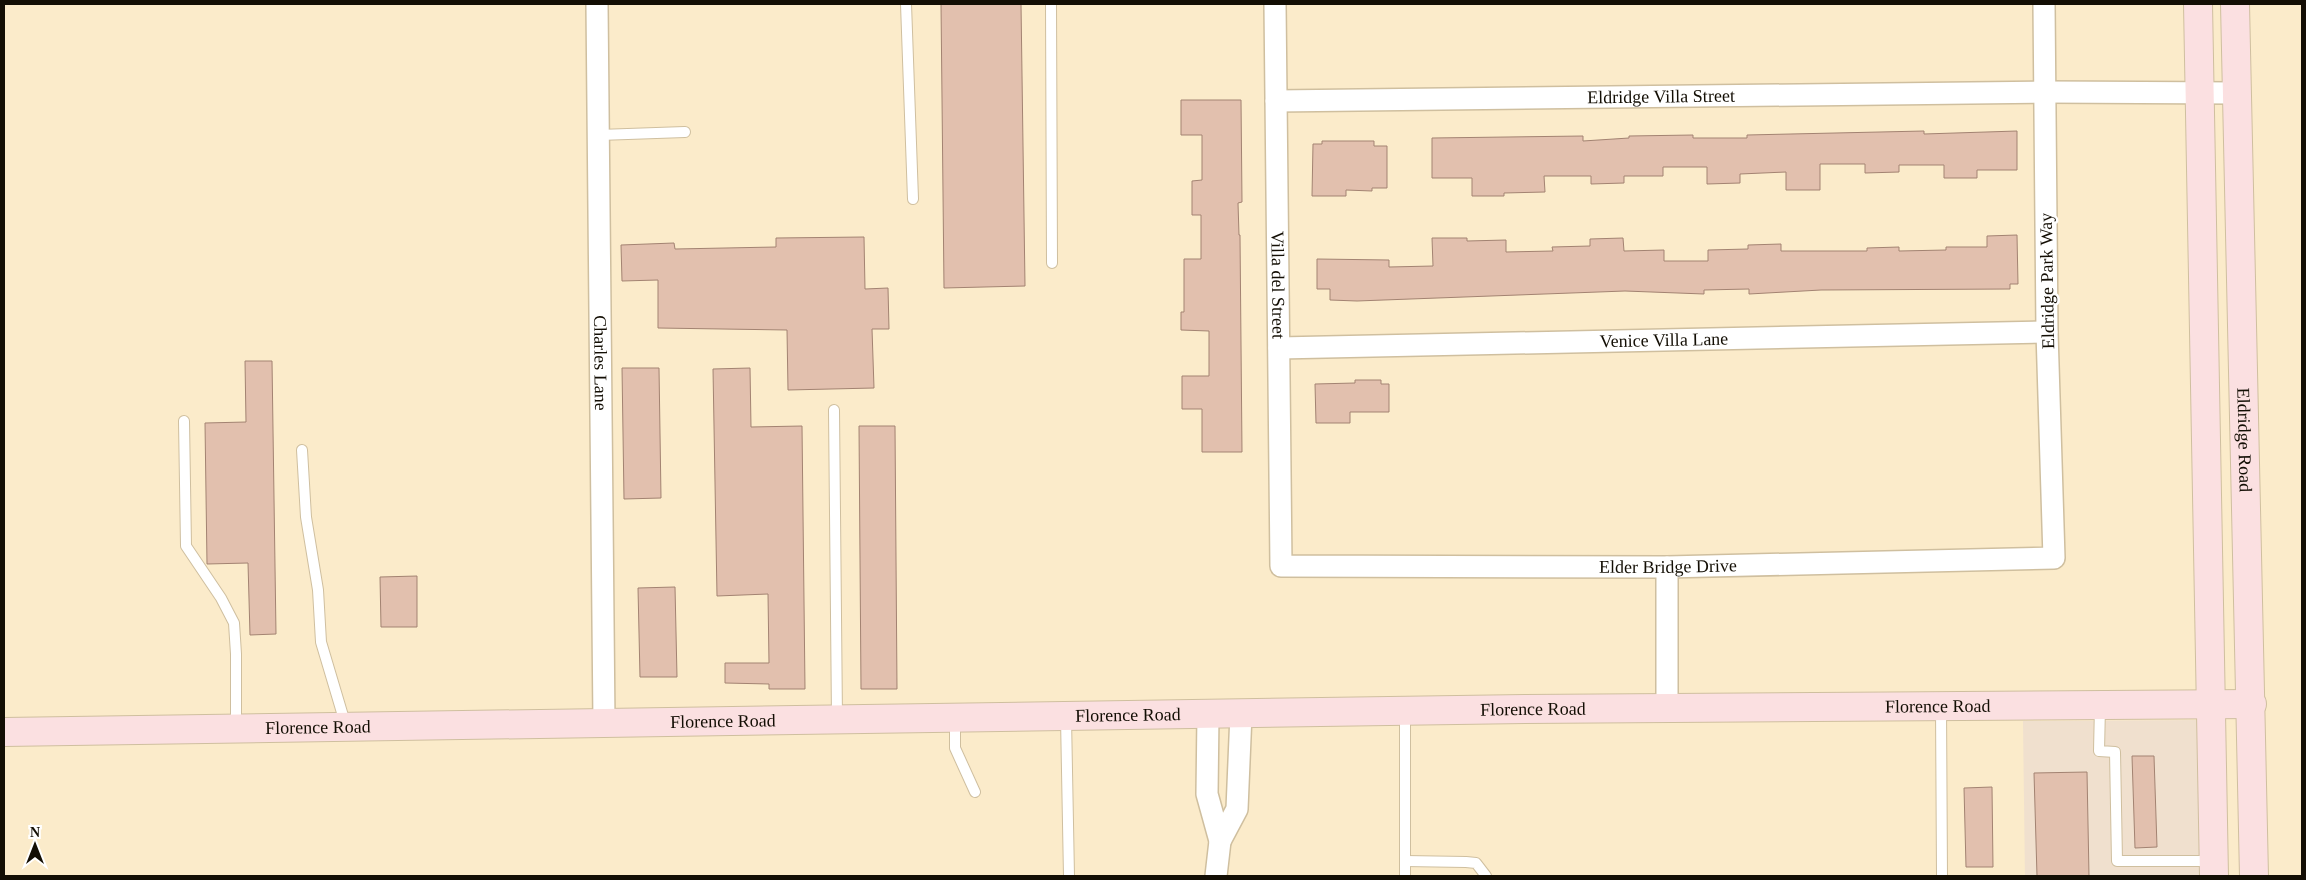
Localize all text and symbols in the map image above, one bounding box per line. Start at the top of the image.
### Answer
street label: Eldridge Villa Street [1587,86,1735,107]
street label: Eldridge Park Way [2036,213,2058,349]
street label: Villa del Street [1267,231,1289,339]
street label: Charles Lane [590,315,611,411]
street label: Venice Villa Lane [1599,329,1728,351]
street label: Eldridge Road [2233,387,2256,492]
street label: Elder Bridge Drive [1599,555,1737,577]
street label: Florence Road [1885,696,1991,717]
street label: Florence Road [1480,699,1586,720]
street label: Florence Road [1075,704,1181,726]
street label: Florence Road [670,710,776,732]
street label: Florence Road [265,716,371,738]
north arrow [10,820,60,870]
text: N [30,825,40,840]

